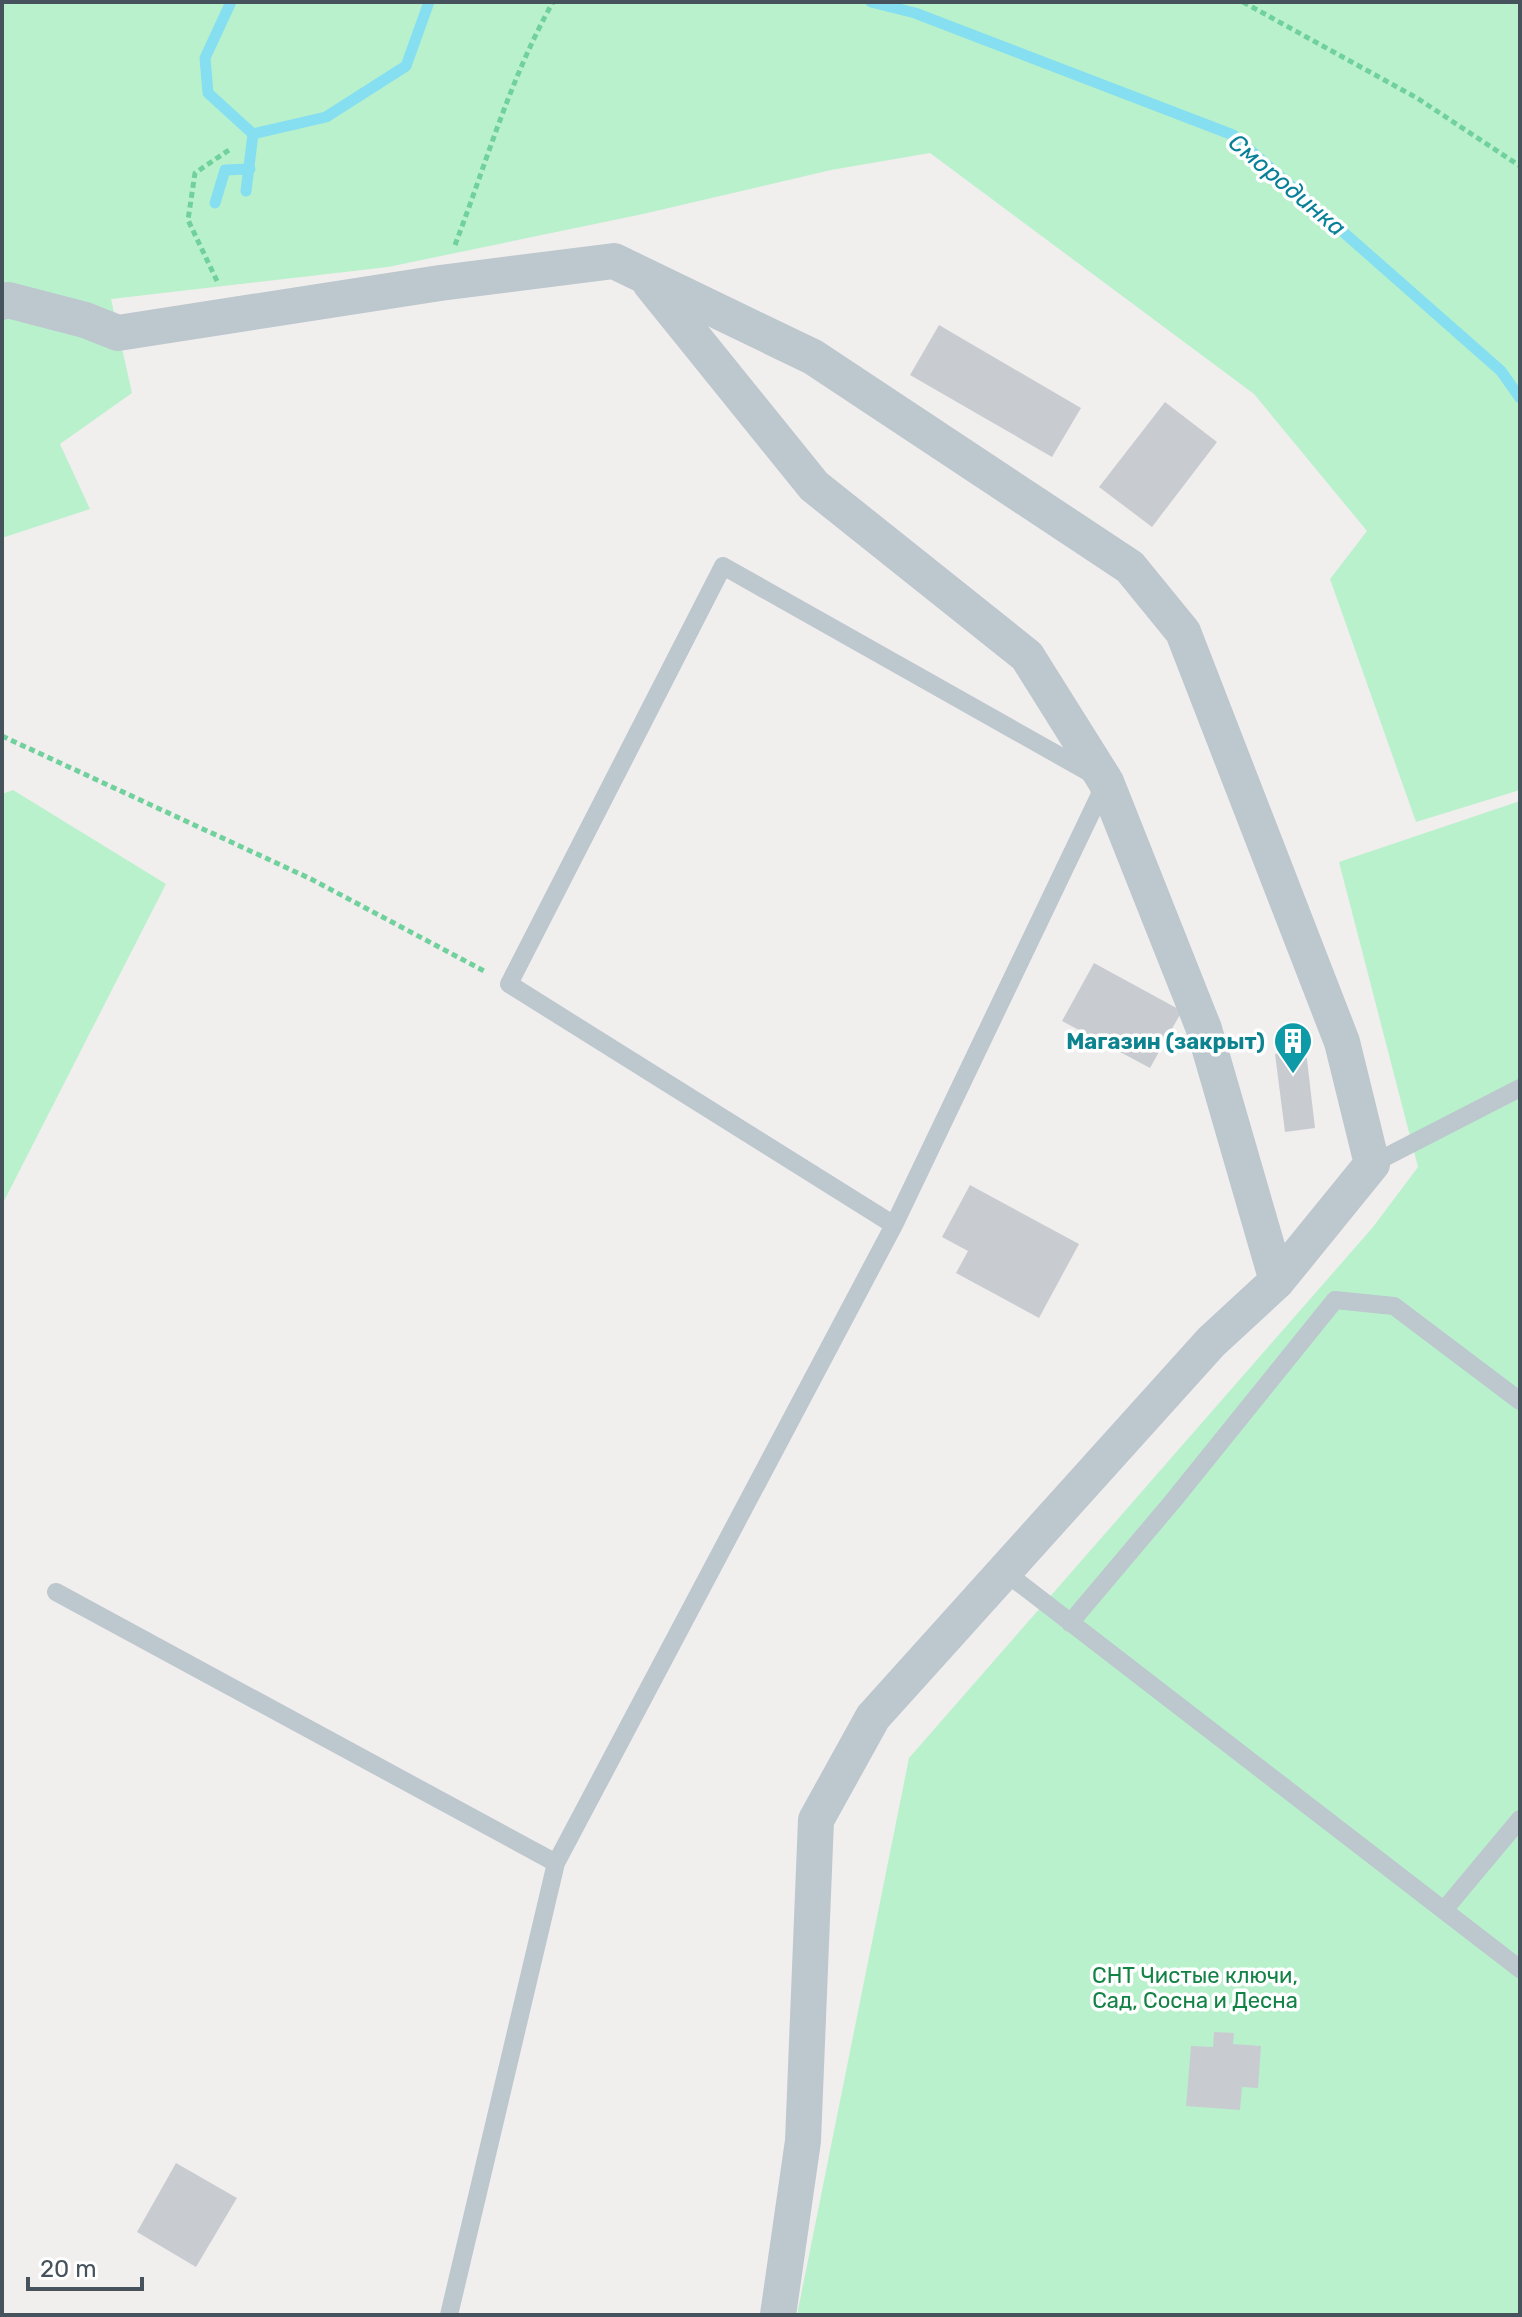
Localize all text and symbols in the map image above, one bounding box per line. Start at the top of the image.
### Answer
water label: Смородинка [1223,128,1351,242]
building icon: Магазин (закрыт) [1272,1020,1314,1075]
place label: Магазин (закрыт) [1066,1028,1265,1055]
park label: СНТ Чистые ключи, Сад, Сосна и Десна [1092,1962,1298,2014]
scale bar [28,2241,142,2291]
text: 20 m [40,2255,97,2283]

